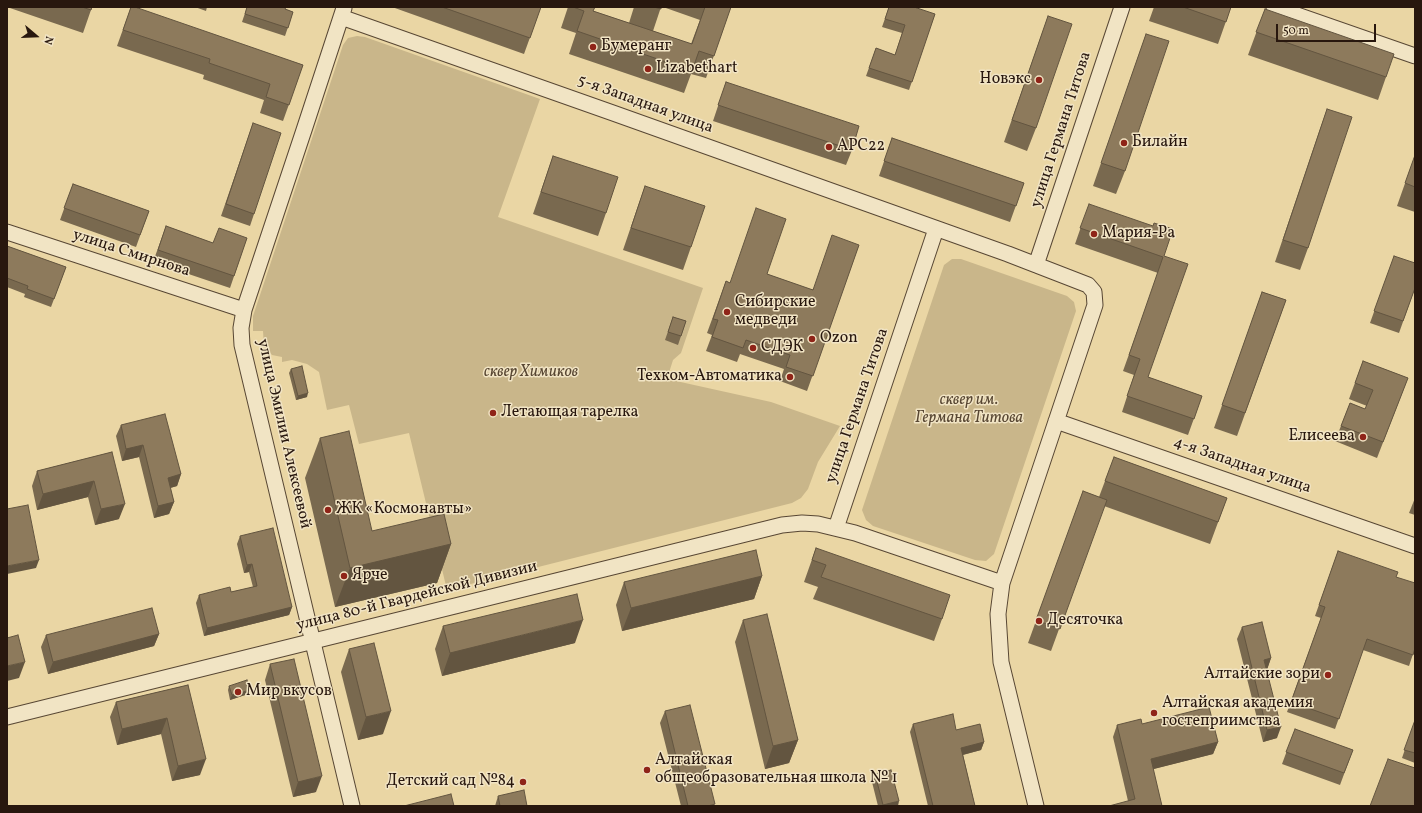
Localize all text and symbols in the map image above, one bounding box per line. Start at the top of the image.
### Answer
north arrow [16,16,56,56]
scale bar [1278,16,1378,42]
text: 50 m [1283,23,1309,39]
text: N [39,34,56,46]
place label: Бумеранг [601,37,672,57]
marker: Бумеранг [588,42,598,52]
street label: улица Германа Титова [1028,50,1096,210]
place label: Lizabethart [656,59,738,79]
marker: Lizabethart [643,64,653,74]
place label: Новэкс [980,70,1031,90]
street label: 5-я Западная улица [574,71,716,139]
marker: Новэкс [1034,75,1044,85]
place label: Билайн [1132,133,1188,153]
place label: АРС22 [837,137,885,157]
marker: Билайн [1119,138,1129,148]
marker: АРС22 [824,142,834,152]
place label: Мария-Ра [1102,224,1175,244]
street label: улица Смирнова [70,226,192,282]
marker: Мария-Ра [1089,229,1099,239]
place label: Сибирские медведи [735,293,816,331]
marker: Сибирские медведи [722,307,732,317]
street label: улица Германа Титова [822,326,894,486]
place label: Ozon [820,329,858,349]
marker: Ozon [807,334,817,344]
street label: улица Эмилии Алексеевой [252,337,314,531]
place label: СДЭК [761,338,803,358]
marker: СДЭК [748,343,758,353]
park label: сквер Химиков [484,363,578,383]
place label: Техком-Автоматика [637,367,782,387]
marker: Техком-Автоматика [785,372,795,382]
park label: сквер им. Германа Титова [915,391,1023,429]
place label: Летающая тарелка [501,403,638,423]
marker: Летающая тарелка [488,408,498,418]
place label: Елисеева [1289,427,1355,447]
marker: Елисеева [1358,432,1368,442]
street label: 4-я Западная улица [1171,433,1313,499]
place label: ЖК «Космонавты» [336,500,472,520]
marker: ЖК «Космонавты» [323,505,333,515]
street label: улица 80-й Гвардейской Дивизии [295,558,539,636]
place label: Ярче [352,566,388,586]
marker: Ярче [339,571,349,581]
place label: Десяточка [1047,611,1123,631]
marker: Десяточка [1034,616,1044,626]
place label: Алтайские зори [1204,665,1320,685]
marker: Алтайские зори [1323,670,1333,680]
place label: Мир вкусов [246,682,332,702]
marker: Мир вкусов [233,687,243,697]
place label: Алтайская академия гостеприимства [1162,694,1313,732]
marker: Алтайская академия гостеприимства [1149,708,1159,718]
place label: Алтайская общеобразовательная школа № 1 [655,751,898,789]
marker: Алтайская общеобразовательная школа № 1 [642,765,652,775]
place label: Детский сад №84 [386,772,515,792]
marker: Детский сад №84 [518,777,528,787]

